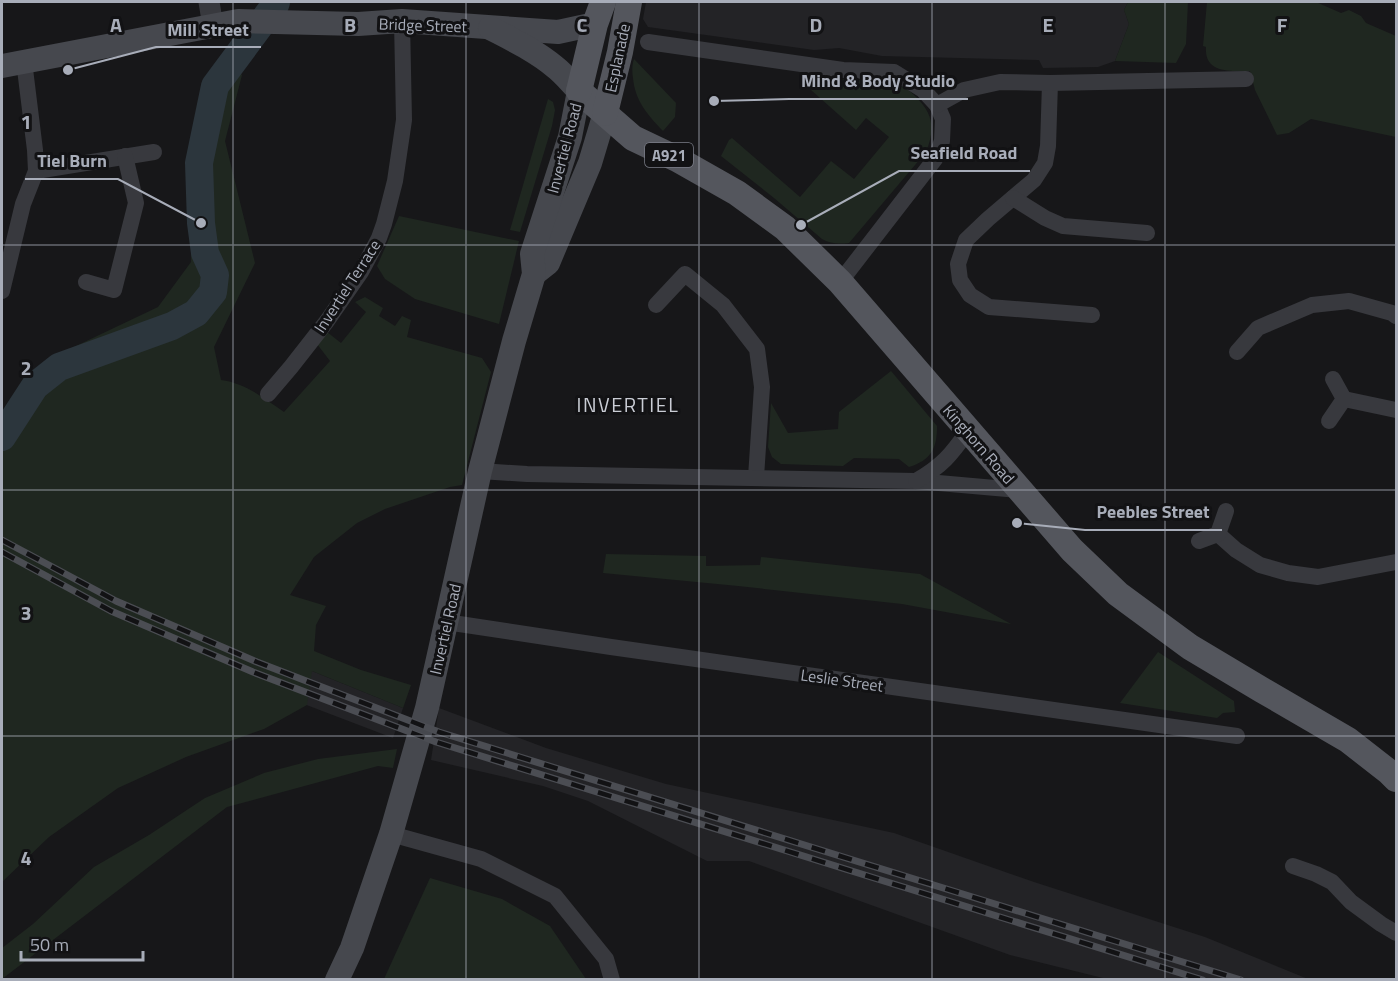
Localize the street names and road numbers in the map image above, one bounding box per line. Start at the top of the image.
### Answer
street label: Bridge Street [378,11,468,39]
street label: Esplanade [598,21,636,95]
street label: Invertiel Road [540,100,588,196]
road number: A921 [645,143,693,167]
street label: Invertiel Terrace [308,235,386,337]
street label: Kinghorn Road [938,399,1020,489]
street label: Invertiel Road [423,581,467,677]
street label: Leslie Street [799,662,885,698]

